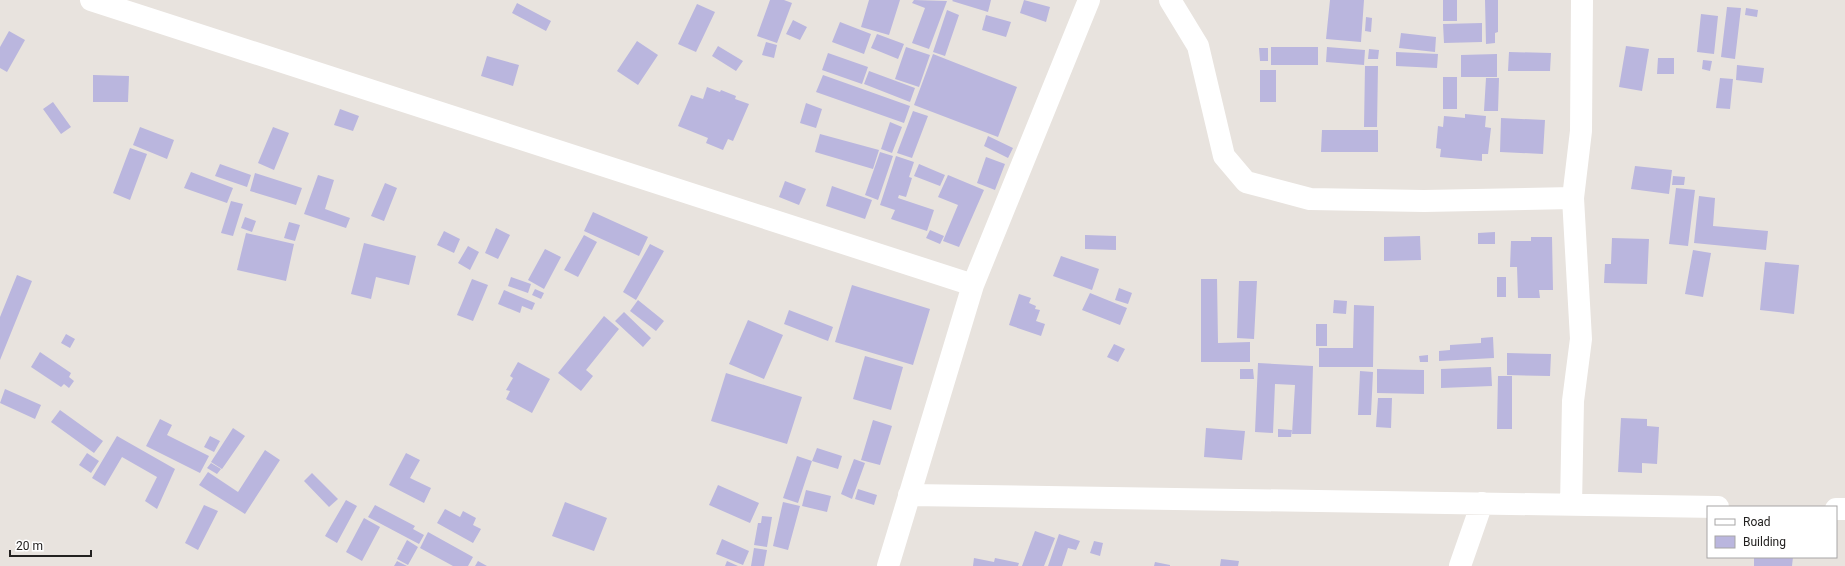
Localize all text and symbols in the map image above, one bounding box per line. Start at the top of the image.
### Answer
legend [1707,506,1837,558]
text: Road [1743,515,1771,529]
scale bar [10,532,91,558]
text: Building [1743,535,1786,549]
text: 20 m [16,539,43,553]

